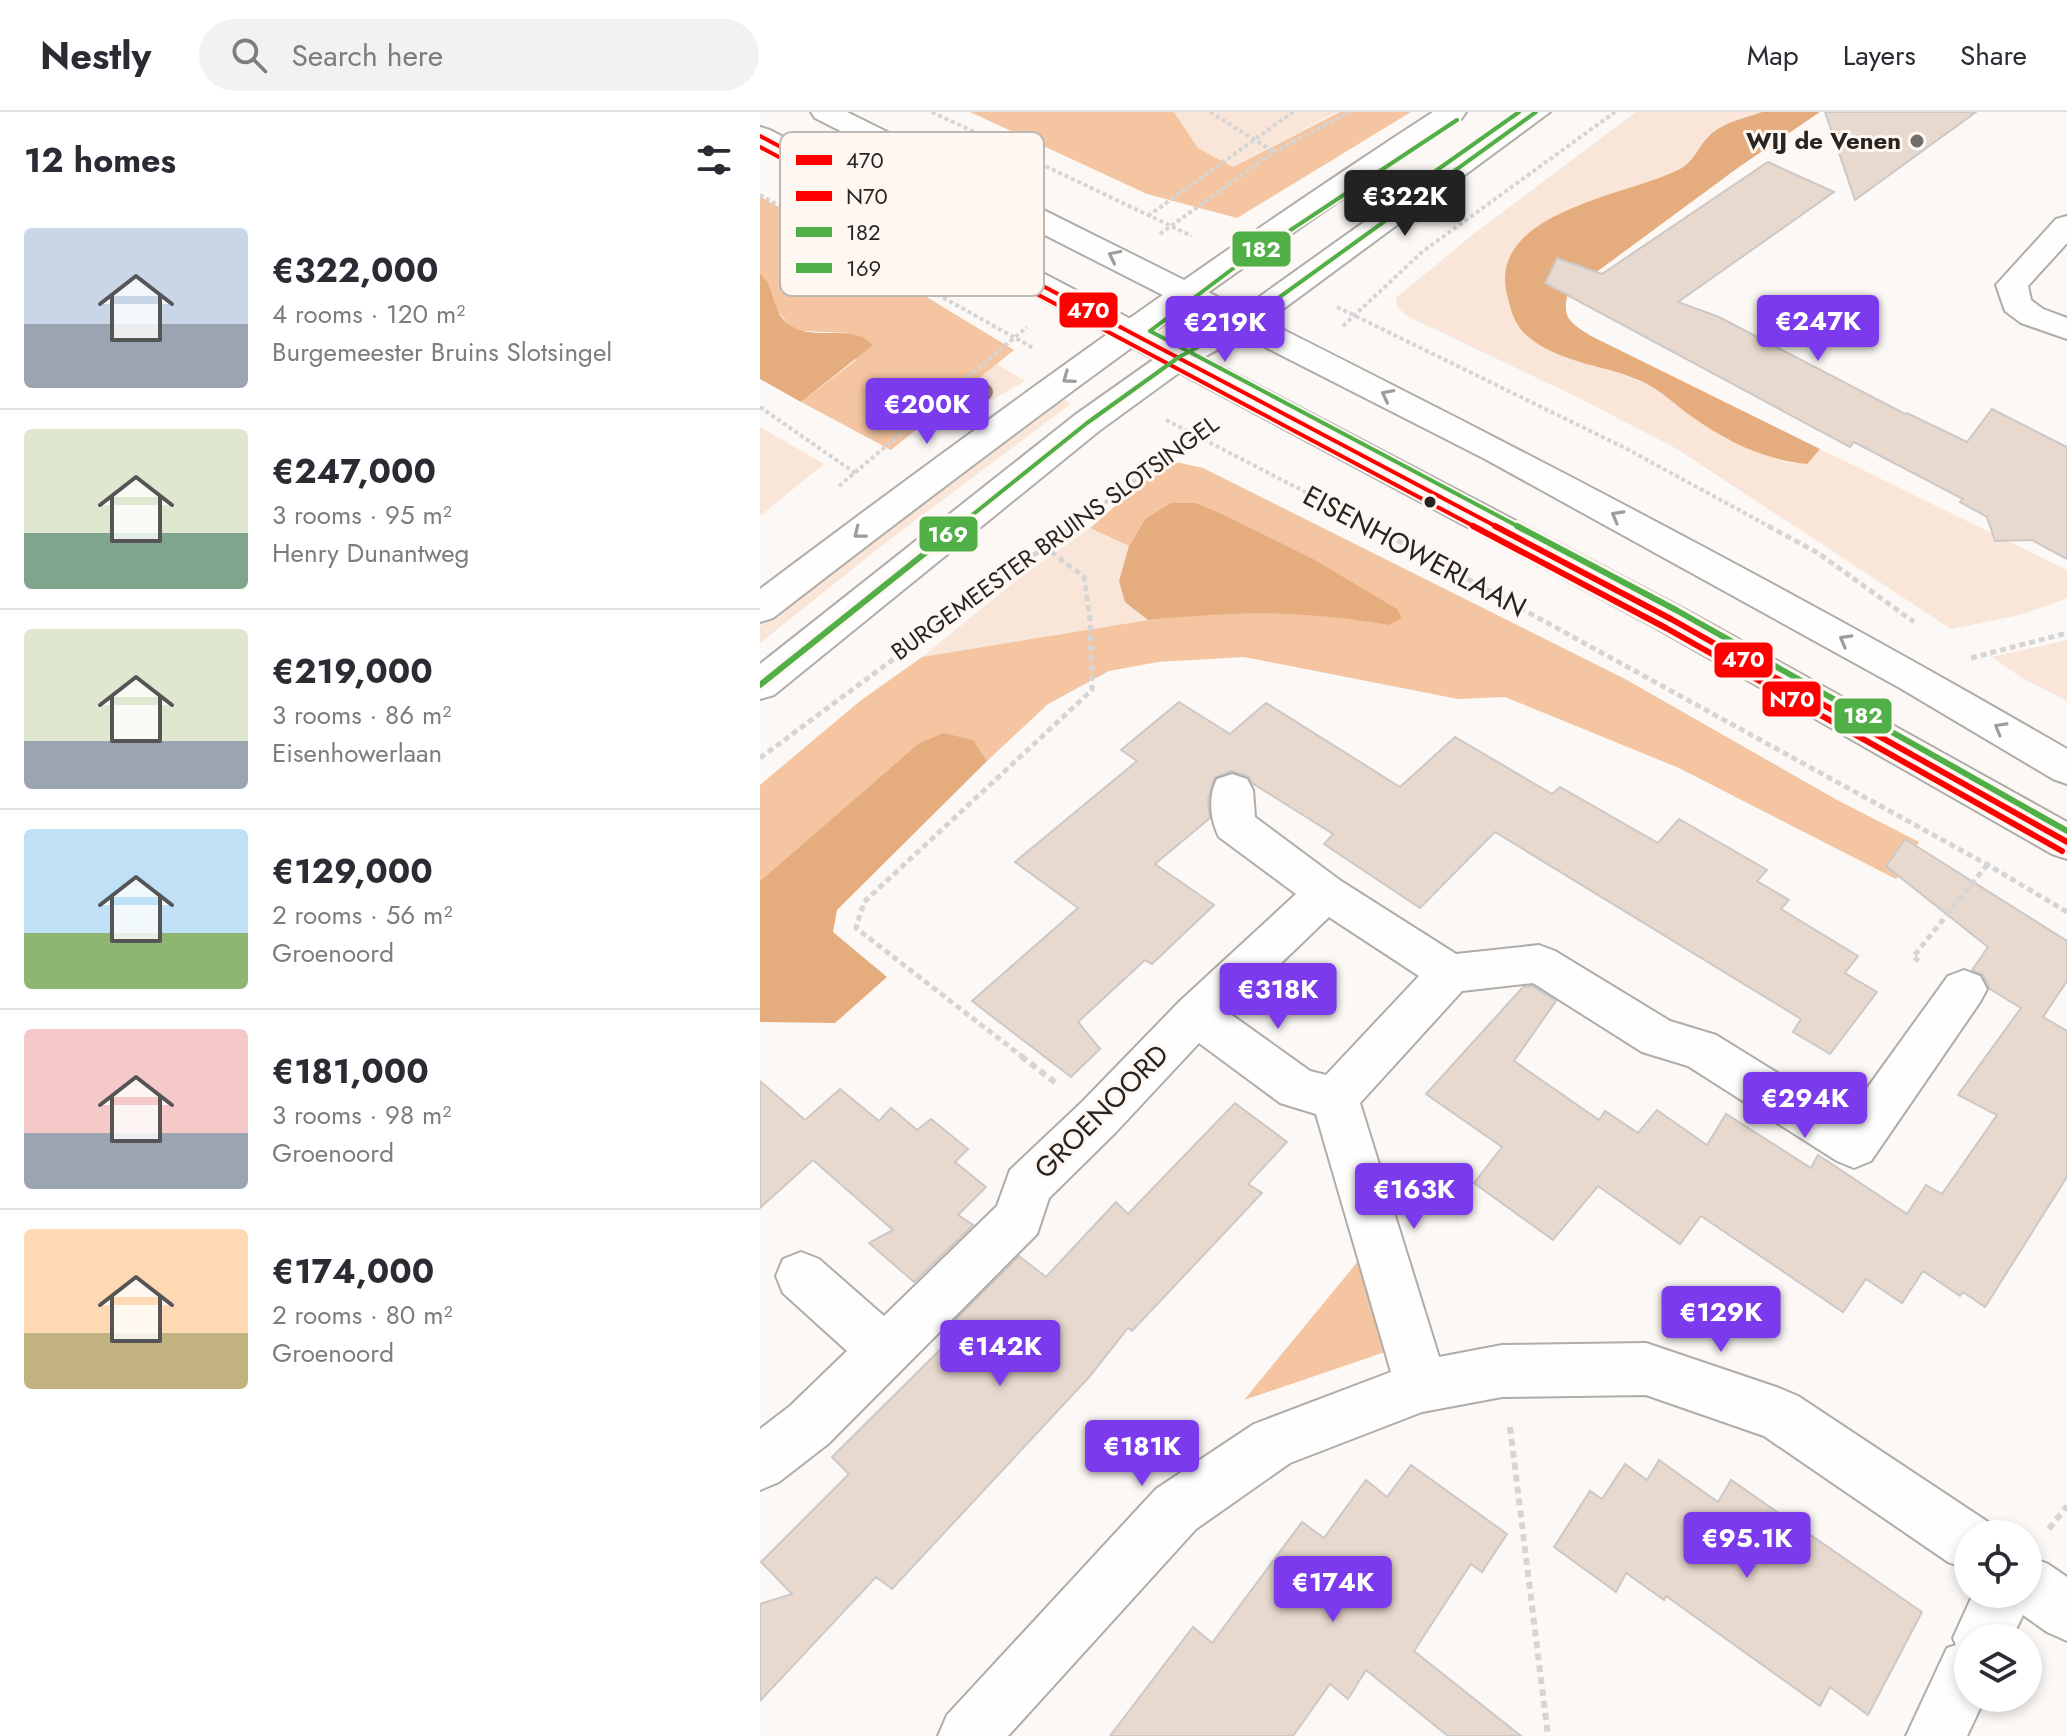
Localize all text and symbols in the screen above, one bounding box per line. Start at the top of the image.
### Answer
search box [199,19,759,91]
text: Nestly [40,28,151,83]
icon: search [227,33,271,77]
text: Search here [291,34,443,77]
text: Map [1747,35,1799,76]
text: Layers [1843,35,1916,76]
text: Share [1960,35,2027,76]
place label: WIJ de Venen [1746,123,1901,158]
legend [780,132,1044,296]
marker: WIJ de Venen [1908,132,1926,150]
text: 12 homes [24,136,176,185]
icon: filters [692,138,736,182]
text: 470 [846,144,884,176]
pin: €322K [1349,170,1461,238]
text: €322K [1362,177,1448,215]
text: N70 [846,180,888,212]
text: 182 [846,216,880,248]
line badge: 182 [1231,230,1292,268]
text: 182 [1241,233,1281,265]
text: €322,000 [272,246,439,295]
one-way arrow [1108,250,1122,266]
text: 169 [846,252,881,284]
icon: home [88,260,184,356]
line badge: 470 [1058,291,1119,329]
text: 470 [1066,294,1110,326]
text: 4 rooms · 120 m² [272,295,465,333]
pin: €247K [1762,295,1874,363]
pin: €219K [1169,296,1281,364]
text: €247K [1775,302,1861,340]
text: €219K [1184,303,1266,341]
text: Burgemeester Bruins Slotsingel [272,333,612,371]
one-way arrow [1062,369,1077,383]
pin: €200K [871,378,983,446]
text: €200K [884,385,970,423]
one-way arrow [1380,389,1395,404]
street label: BURGEMEESTER BRUINS SLOTSINGEL [884,407,1226,668]
text: €247,000 [272,447,436,496]
icon: home [88,461,184,557]
street label: EISENHOWERLAAN [1296,475,1534,628]
unlabelled marker [1422,494,1438,510]
text: 3 rooms · 95 m² [272,496,452,534]
one-way arrow [1610,511,1625,526]
line badge: 169 [918,515,979,553]
text: 169 [928,518,968,550]
one-way arrow [854,523,868,538]
text: Henry Dunantweg [272,534,469,572]
one-way arrow [1839,635,1853,650]
line badge: 470 [1713,641,1774,679]
text: 470 [1721,643,1765,675]
text: €219,000 [272,647,433,696]
icon: home [88,661,184,757]
line badge: N70 [1761,680,1822,718]
text: N70 [1769,683,1815,715]
text: 3 rooms · 86 m² [272,696,451,734]
line badge: 182 [1833,697,1893,735]
text: 182 [1843,699,1883,731]
one-way arrow [1994,722,2009,738]
text: Eisenhowerlaan [272,734,442,772]
text: €129,000 [272,847,433,896]
icon: home [88,861,184,957]
text: 2 rooms · 56 m² [272,896,452,934]
text: Groenoord [272,934,394,972]
pin: €318K [1222,963,1334,1031]
text: €318K [1238,970,1318,1008]
street label: GROENOORD [1025,1035,1178,1188]
text: €181,000 [272,1047,429,1096]
icon: home [88,1061,184,1157]
pin: €294K [1749,1072,1861,1140]
text: €294K [1761,1079,1849,1117]
text: 3 rooms · 98 m² [272,1096,451,1134]
text: Groenoord [272,1134,394,1172]
pin: €163K [1358,1163,1470,1231]
text: €163K [1373,1170,1455,1208]
text: €174,000 [272,1247,434,1296]
icon: home [88,1261,184,1357]
pin: €129K [1665,1286,1777,1354]
text: €129K [1680,1293,1762,1331]
text: 2 rooms · 80 m² [272,1296,453,1334]
pin: €142K [944,1320,1056,1388]
text: €142K [958,1327,1042,1365]
text: Groenoord [272,1334,394,1372]
pin: €181K [1086,1420,1198,1488]
text: €181K [1103,1427,1181,1465]
pin: €95.1K [1682,1512,1812,1580]
text: €95.1K [1702,1519,1792,1557]
map controls [1954,1520,2042,1712]
button: locate [1954,1520,2042,1608]
pin: €174K [1277,1556,1389,1624]
text: €174K [1292,1563,1374,1601]
button: layers [1954,1624,2042,1712]

